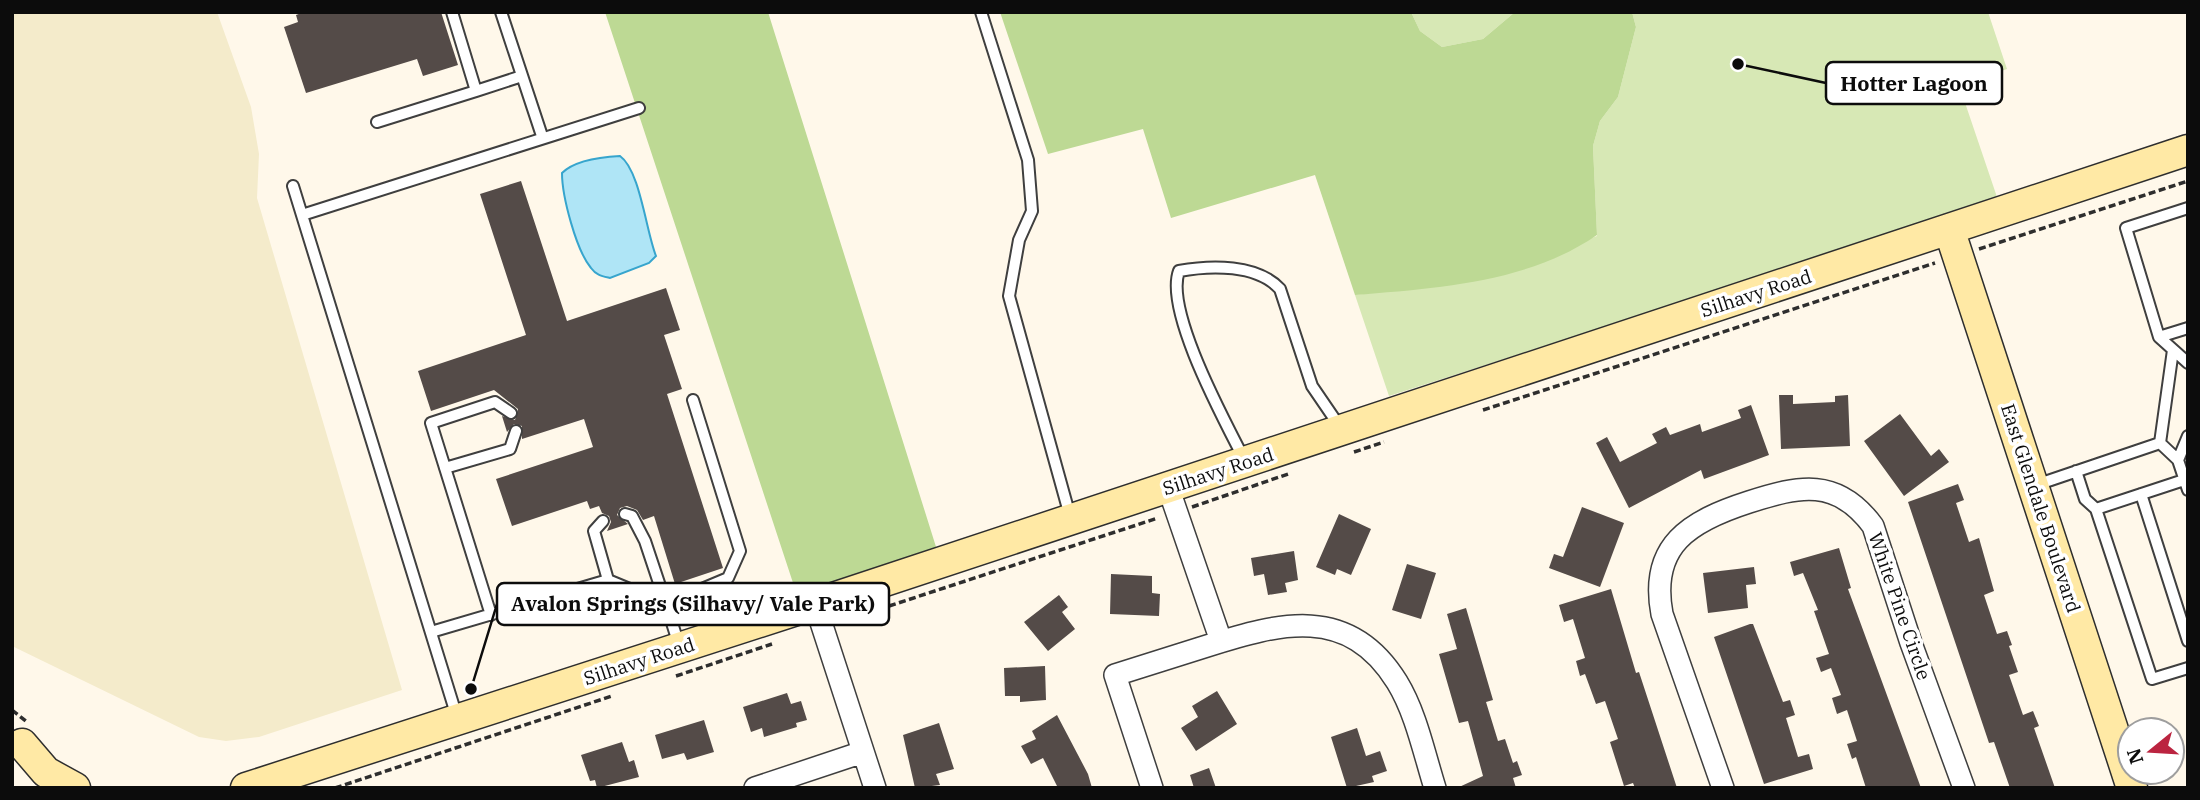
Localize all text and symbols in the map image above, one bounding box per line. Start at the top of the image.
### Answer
callout: Hotter Lagoon [1826,62,2002,104]
text: Hotter Lagoon [1840,69,1988,97]
street label: Silhavy Road [1697,264,1815,322]
street label: East Glendale Boulevard [1996,401,2086,615]
street label: Silhavy Road [1159,442,1277,500]
street label: White Pine Circle [1863,529,1937,683]
callout: Avalon Springs (Silhavy/ Vale Park) [497,583,889,625]
text: Avalon Springs (Silhavy/ Vale Park) [511,589,875,617]
street label: Silhavy Road [580,632,698,690]
north arrow [2116,716,2186,786]
text: N [2121,745,2149,767]

